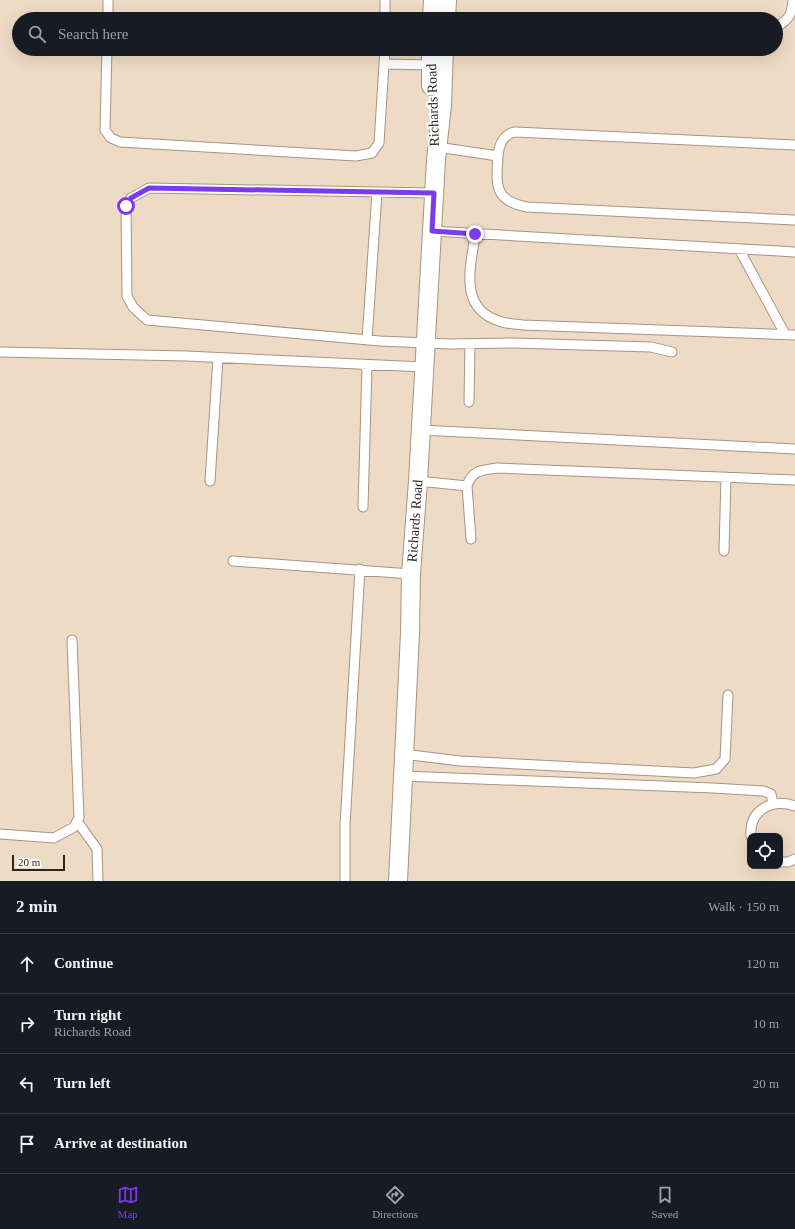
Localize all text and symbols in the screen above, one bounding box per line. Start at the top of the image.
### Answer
search box [12,12,783,56]
icon: search [26,23,48,45]
text: Search here [58,26,128,42]
street label: Richards Road [424,63,442,147]
route start [117,197,135,215]
route end [466,225,484,243]
street label: Richards Road [405,479,425,563]
map controls [747,833,783,869]
button: locate [747,833,783,869]
scale bar [12,853,65,872]
text: 20 m [18,856,40,868]
text: 2 min [16,897,57,916]
text: Walk · 150 m [708,899,779,914]
icon: ahead [16,953,38,975]
text: Continue [54,955,113,971]
text: 120 m [746,956,779,971]
text: Turn right [54,1007,121,1023]
icon: right [16,1013,38,1035]
text: 10 m [753,1016,779,1031]
text: Richards Road [54,1024,131,1039]
icon: left [16,1073,38,1095]
text: Turn left [54,1075,111,1091]
text: 20 m [753,1076,779,1091]
icon: arrive [16,1133,38,1155]
text: Arrive at destination [54,1135,187,1151]
tab: Map [117,1184,139,1220]
tab: Directions [372,1184,418,1220]
tab: Saved [651,1184,678,1220]

